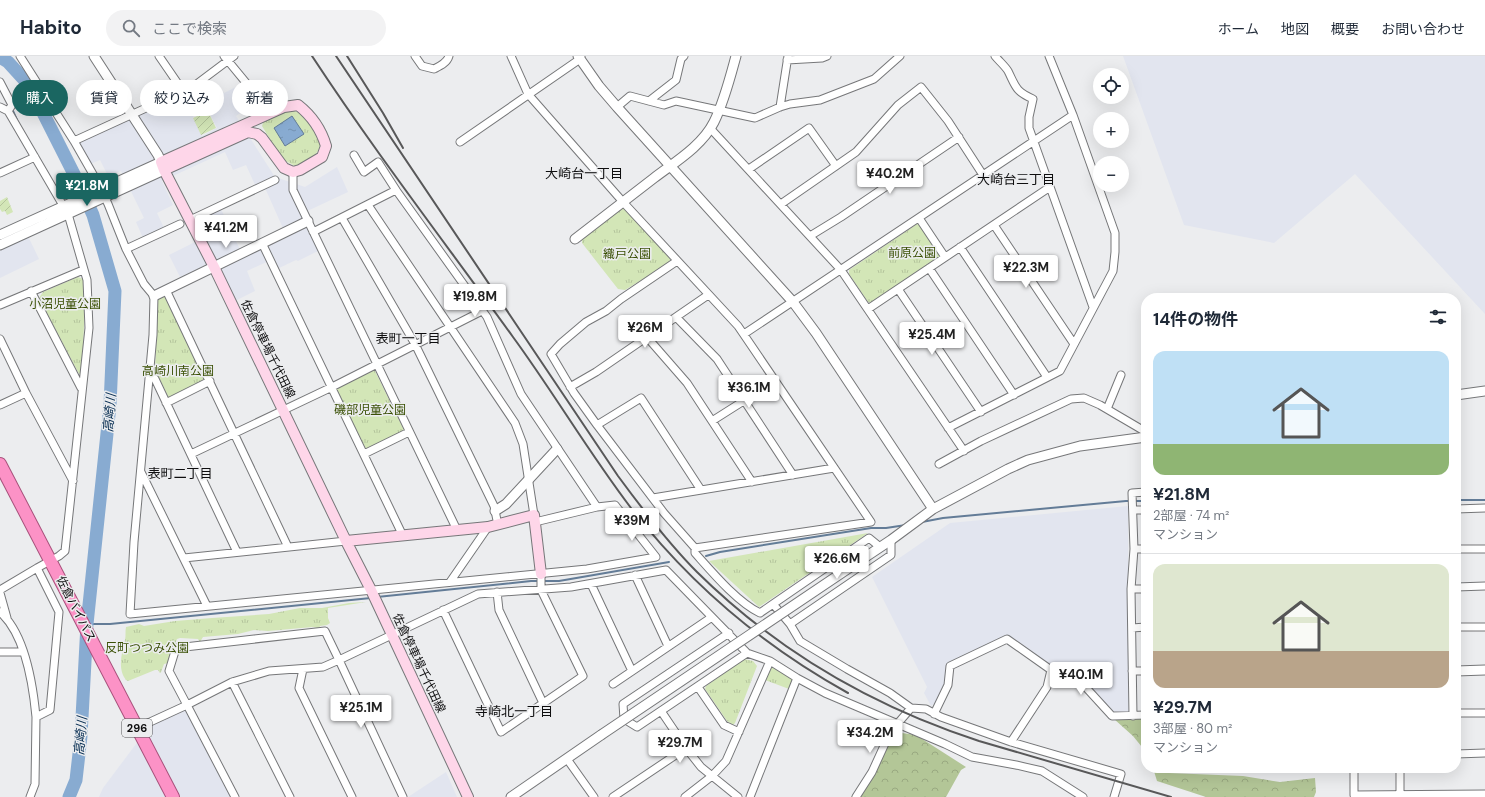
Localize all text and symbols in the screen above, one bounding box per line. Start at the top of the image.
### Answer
search box [106,10,386,46]
text: Habito [20,15,82,40]
icon: search [120,17,142,39]
text: ここで検索 [152,19,227,39]
text: ホーム [1217,20,1259,38]
text: 地図 [1281,20,1309,38]
text: 概要 [1331,20,1359,38]
text: お問い合わせ [1381,20,1465,38]
map controls [1093,68,1129,192]
button: locate [1093,68,1129,104]
chip: 購入 [12,80,68,116]
chip: 賃貸 [76,80,132,116]
chip: 絞り込み [140,80,224,116]
chip: 新着 [232,80,288,116]
button: + [1093,112,1129,148]
button: − [1093,156,1129,192]
pin: ¥40.2M [857,161,923,195]
district label: 大崎台一丁目 [545,165,623,182]
text: ¥40.2M [866,165,914,182]
district label: 大崎台三丁目 [977,171,1055,188]
pin: ¥21.8M [54,173,120,207]
text: ¥21.8M [65,177,109,194]
pin: ¥41.2M [193,215,259,249]
text: ¥41.2M [204,219,248,236]
park label: 前原公園 [888,245,936,261]
park label: 織戸公園 [603,246,651,262]
pin: ¥22.3M [993,255,1059,289]
text: ¥22.3M [1003,259,1049,276]
pin: ¥19.8M [442,284,508,318]
text: ¥19.8M [453,288,497,305]
park label: 小沼児童公園 [29,296,101,312]
street label: 佐倉停車場千代田線 [237,297,299,401]
icon: filters [1427,306,1449,328]
text: 14件の物件 [1153,308,1238,330]
pin: ¥26M [621,315,669,349]
text: ¥26M [627,319,663,336]
pin: ¥25.4M [899,322,965,356]
text: ¥25.4M [908,326,956,343]
district label: 表町一丁目 [375,330,441,347]
park label: 高崎川南公園 [142,363,214,379]
pin: ¥36.1M [716,375,782,409]
icon: home [1265,377,1337,449]
text: ¥36.1M [727,379,771,396]
water label: 高崎川 [99,391,120,433]
park label: 磯部児童公園 [334,402,406,418]
district label: 表町二丁目 [147,465,213,482]
text: ¥21.8M [1153,483,1210,505]
text: 2部屋 · 74 m² [1153,507,1229,524]
pin: ¥39M [608,508,656,542]
text: ¥39M [614,512,650,529]
text: マンション [1153,526,1218,543]
pin: ¥26.6M [804,546,870,580]
text: ¥26.6M [814,550,860,567]
street label: 佐倉バイパス [53,573,99,645]
icon: home [1265,590,1337,662]
street label: 佐倉停車場千代田線 [389,611,449,715]
park label: 反町つつみ公園 [105,640,189,656]
pin: ¥40.1M [1048,662,1114,696]
text: ¥40.1M [1059,666,1103,683]
pin: ¥25.1M [328,695,394,729]
text: ¥29.7M [1153,696,1212,718]
text: ¥25.1M [339,699,383,716]
district label: 寺崎北一丁目 [475,703,553,720]
water label: 高崎川 [70,714,91,756]
road number: 296 [122,719,152,737]
pin: ¥34.2M [837,720,903,754]
text: 3部屋 · 80 m² [1153,720,1232,737]
text: ¥34.2M [846,724,894,741]
pin: ¥29.7M [647,730,713,764]
text: ¥29.7M [657,734,703,751]
text: マンション [1153,739,1218,756]

